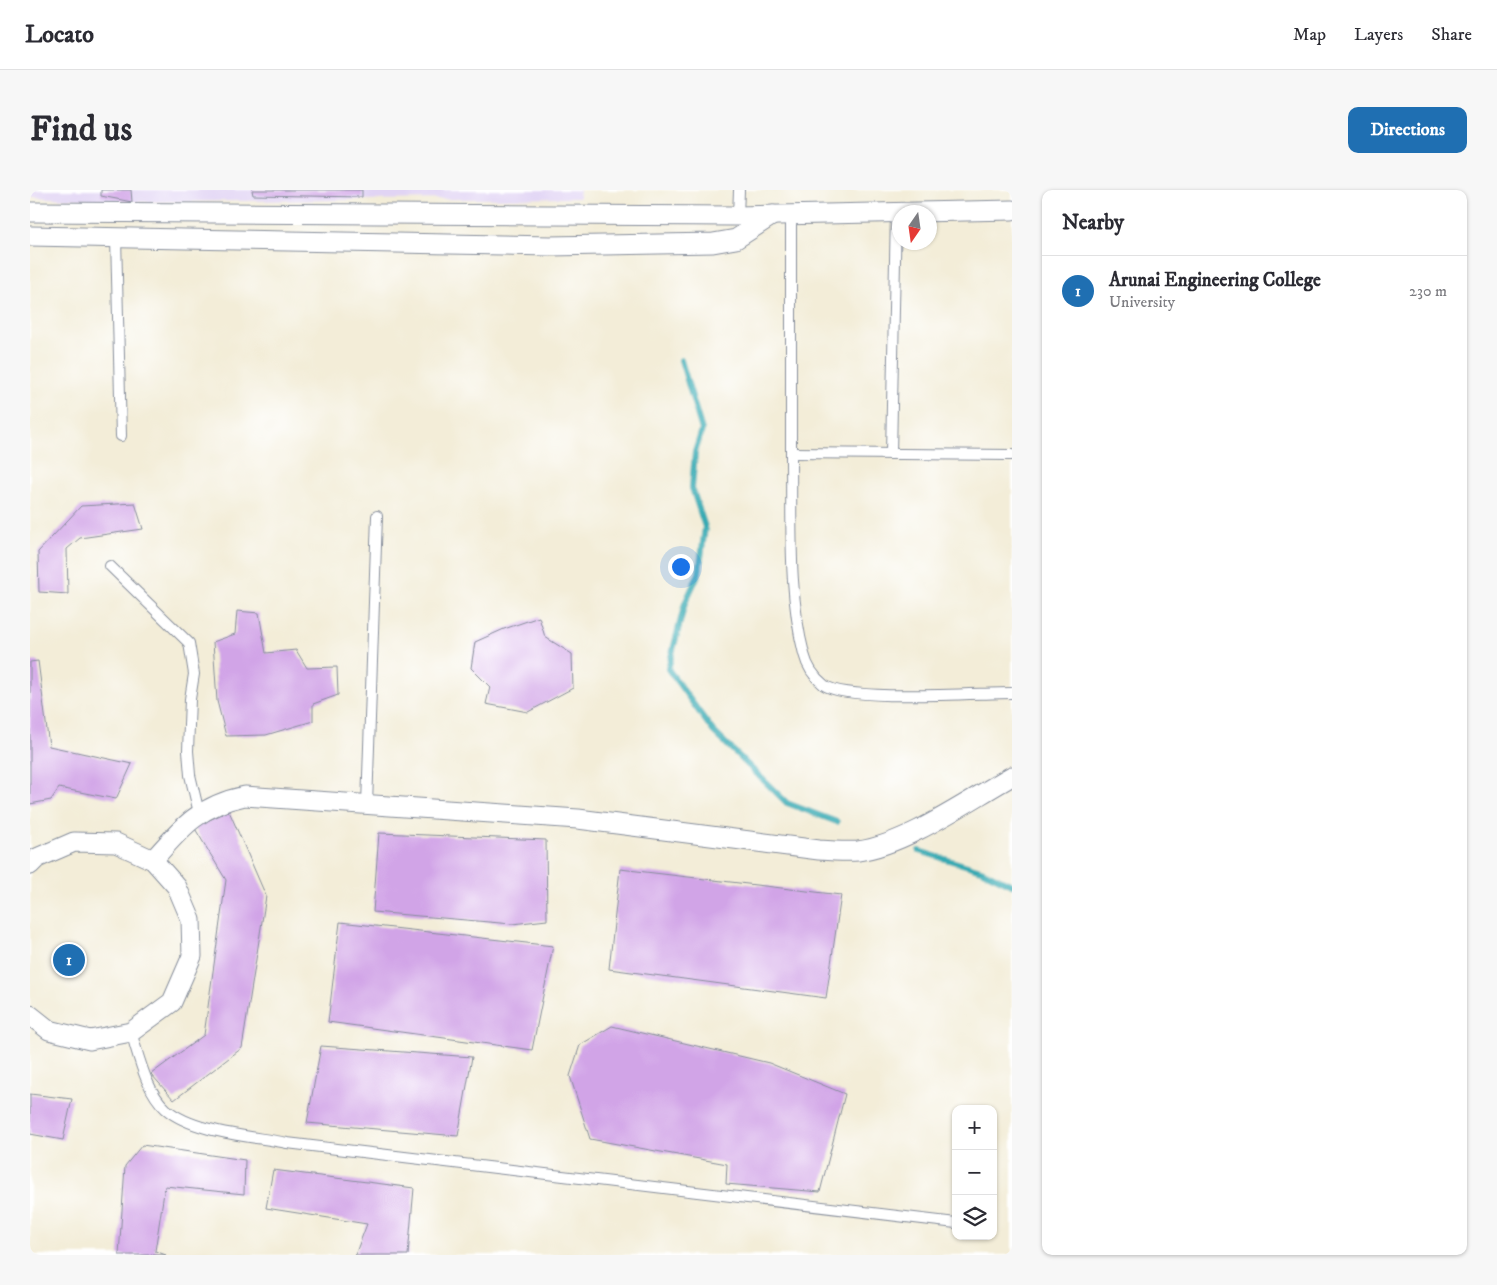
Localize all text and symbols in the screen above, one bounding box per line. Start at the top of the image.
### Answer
text: Locato [25,20,94,50]
text: Map [1293,24,1326,46]
text: Layers [1354,24,1403,46]
text: Share [1431,24,1472,46]
button: Directions [1348,107,1467,153]
text: Find us [30,108,132,152]
north arrow [892,205,937,250]
text: Nearby [1062,210,1124,236]
text: Arunai Engineering College [1109,269,1321,292]
text: 1 [1075,281,1081,301]
text: 230 m [1409,281,1447,301]
text: University [1109,292,1175,312]
your location [668,554,694,580]
pin: 1 [53,941,85,979]
map controls [952,1105,997,1240]
button: + [952,1105,997,1150]
button: − [952,1150,997,1195]
button: layers [952,1195,997,1240]

